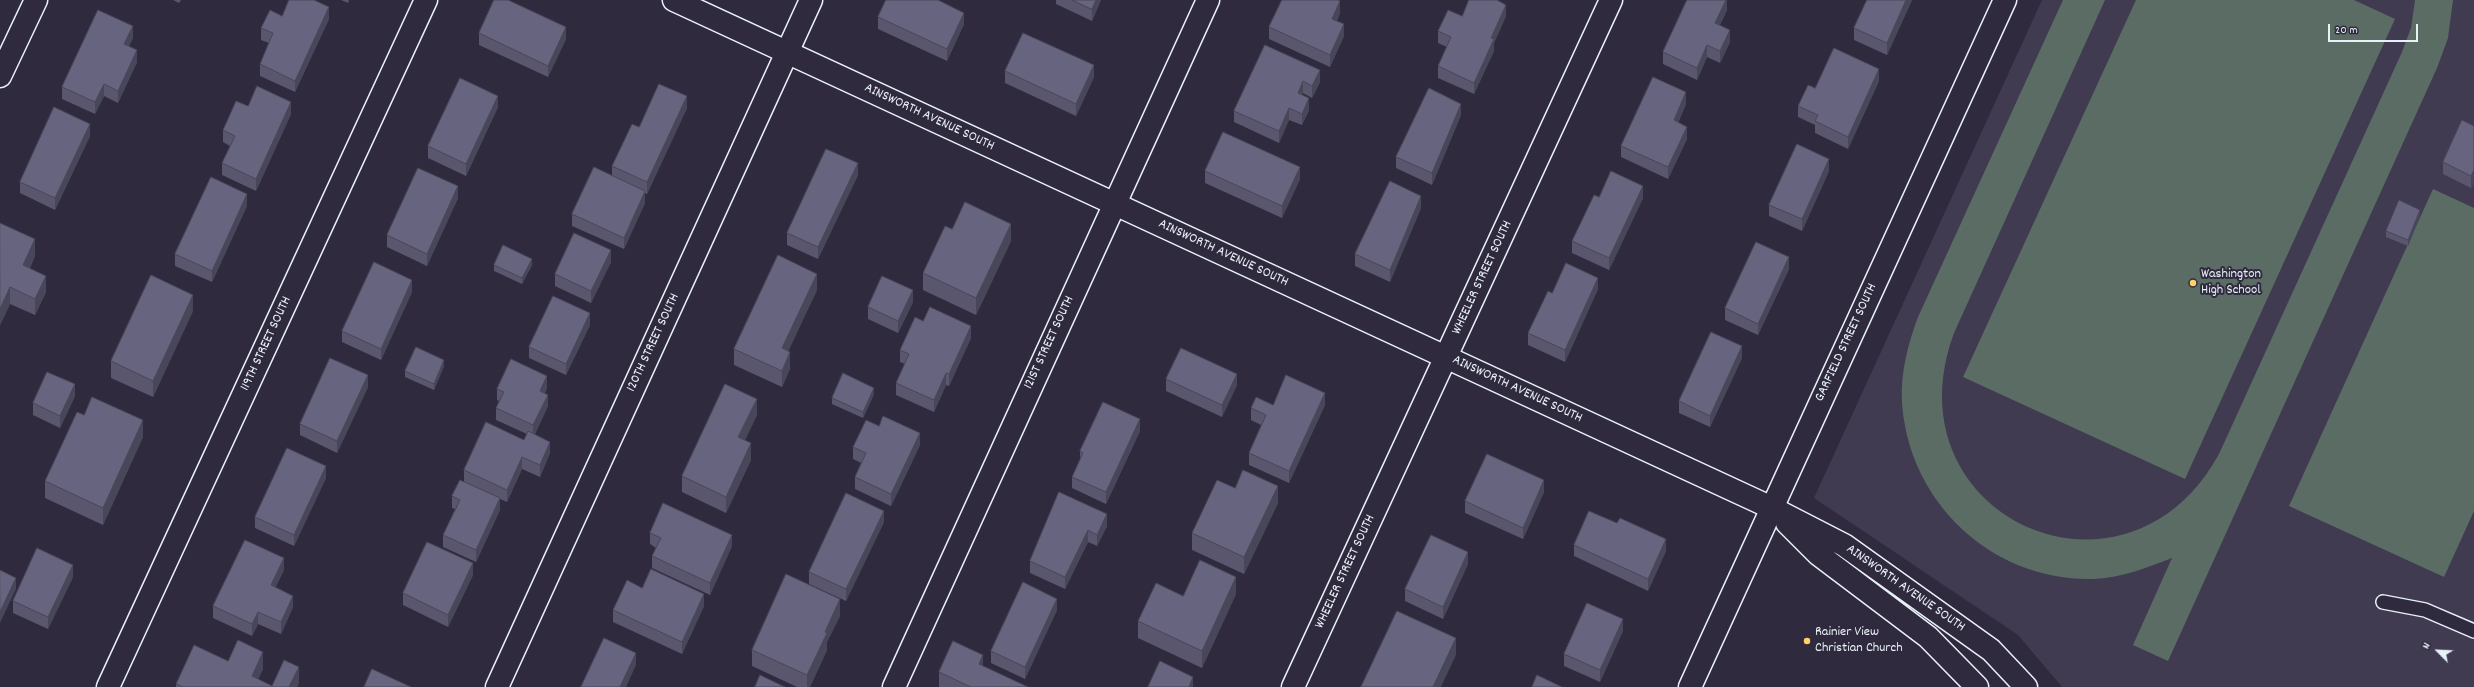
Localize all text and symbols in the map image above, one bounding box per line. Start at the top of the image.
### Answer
scale bar [2330,16,2420,42]
text: 20 m [2335,22,2358,39]
street label: AINSWORTH AVENUE SOUTH [861,80,997,156]
street label: AINSWORTH AVENUE SOUTH [1155,216,1291,292]
street label: WHEELER STREET SOUTH [1449,218,1517,338]
place label: Washington High School [2201,267,2261,300]
marker: Washington High School [2188,278,2198,288]
street label: GARFIELD STREET SOUTH [1812,281,1882,405]
street label: 120TH STREET SOUTH [624,291,684,395]
street label: 119TH STREET SOUTH [238,294,296,394]
street label: 121ST STREET SOUTH [1021,294,1079,392]
street label: AINSWORTH AVENUE SOUTH [1449,352,1585,428]
street label: WHEELER STREET SOUTH [1312,512,1380,632]
street label: AINSWORTH AVENUE SOUTH [1842,542,1968,636]
place label: Rainier View Christian Church [1815,625,1903,658]
north arrow [2418,631,2458,671]
marker: Rainier View Christian Church [1802,636,1812,646]
text: N [2419,640,2435,652]

